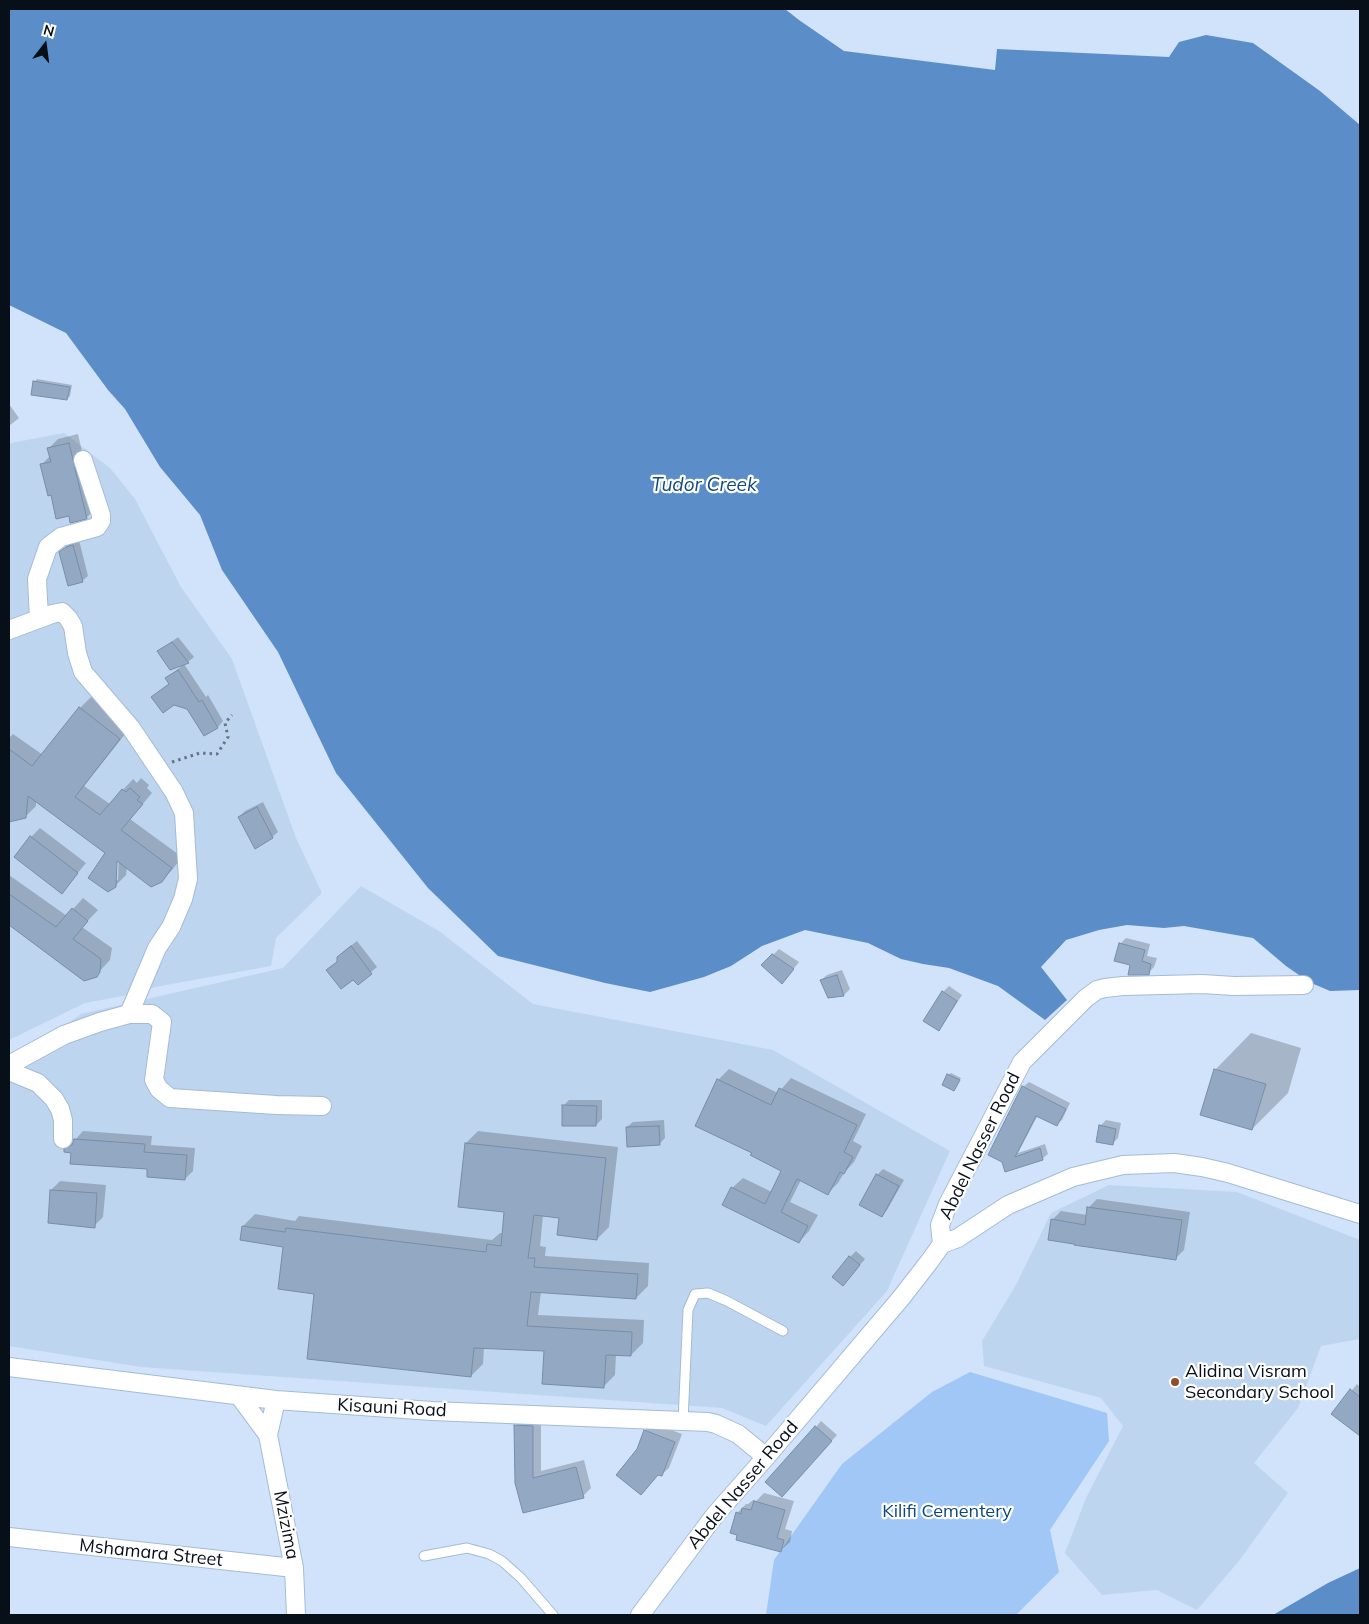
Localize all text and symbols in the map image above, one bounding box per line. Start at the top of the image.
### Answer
north arrow [20,20,70,70]
text: N [41,20,56,41]
water label: Tudor Creek [651,474,757,496]
street label: Abdel Nasser Road [935,1069,1025,1223]
place label: Alidina Visram Secondary School [1185,1361,1334,1404]
marker: Alidina Visram Secondary School [1169,1376,1181,1388]
street label: Kisauni Road [337,1394,447,1422]
street label: Abdel Nasser Road [683,1416,803,1554]
street label: Mzizima [269,1489,303,1561]
park label: Kilifi Cementery [882,1501,1012,1523]
street label: Mshamara Street [78,1535,224,1571]

